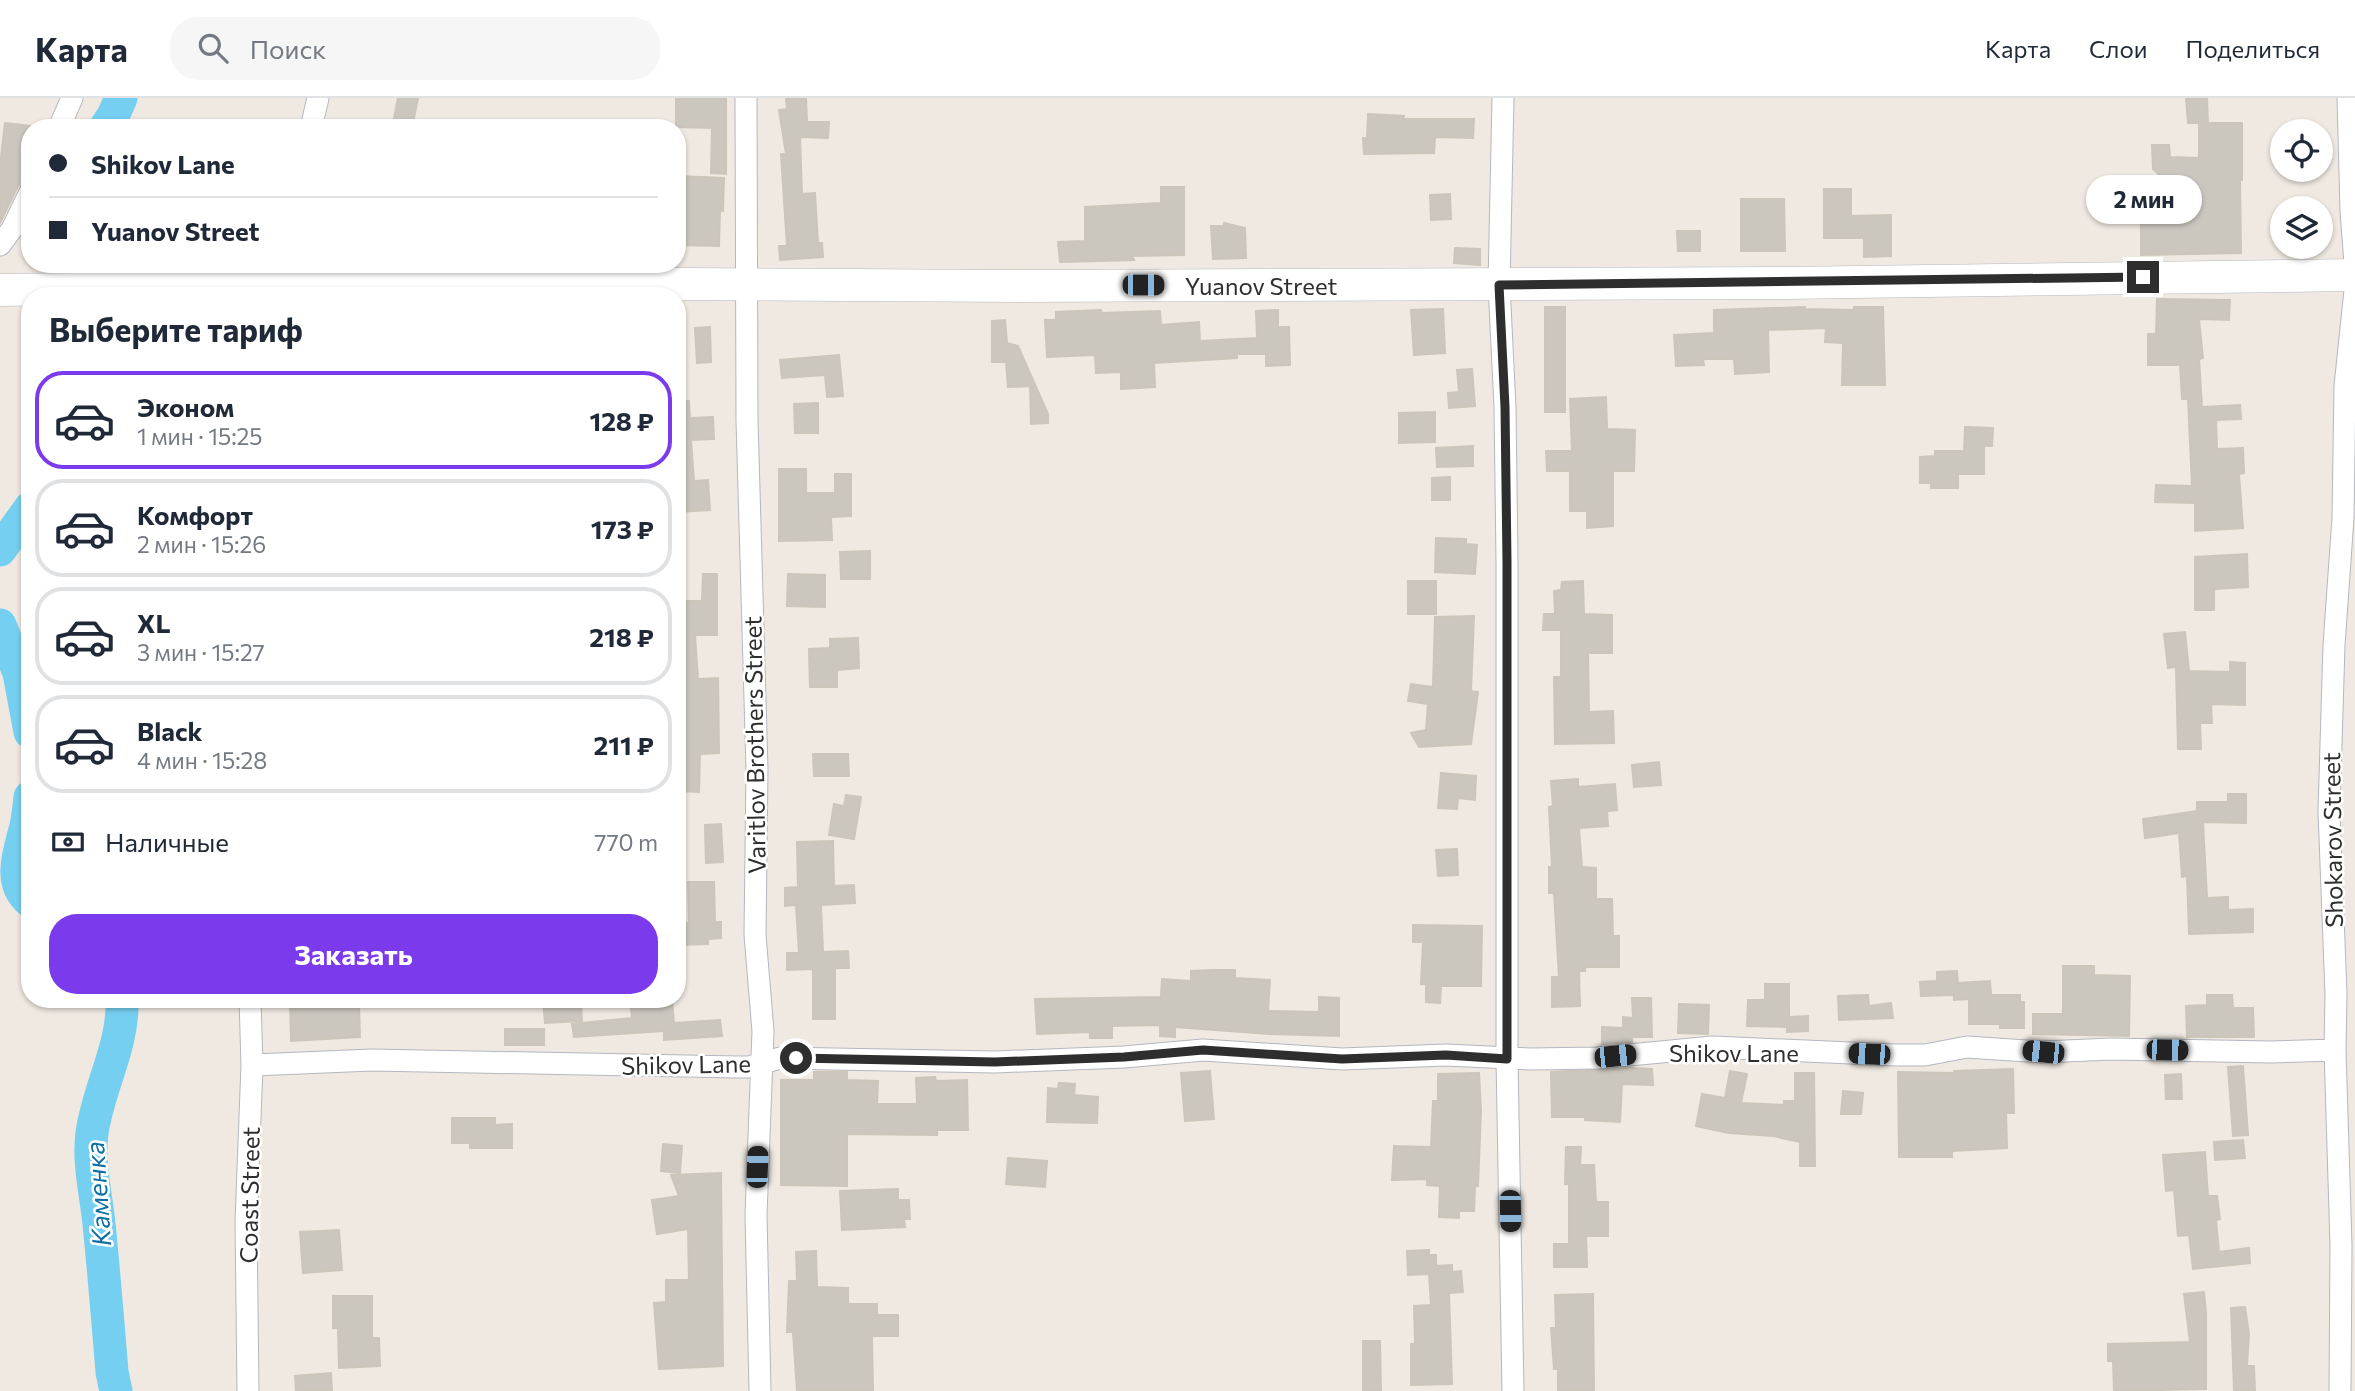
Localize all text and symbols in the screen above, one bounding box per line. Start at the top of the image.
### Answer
search box [170,17,660,80]
text: Карта [35,28,128,69]
icon: search [194,29,232,67]
text: Поиск [250,33,326,64]
text: Карта [1985,34,2051,63]
text: Слои [2089,34,2147,63]
text: Поделиться [2185,34,2320,63]
map controls [2270,119,2333,259]
button: locate [2270,119,2333,182]
text: Shikov Lane [91,148,235,179]
callout: 2 мин [2085,176,2201,225]
text: 2 мин [2113,185,2175,213]
button: layers [2270,196,2333,259]
text: Yuanov Street [91,215,260,246]
route end [2127,261,2159,293]
street label: Yuanov Street [1185,271,1337,300]
car [1123,275,1165,296]
text: Выберите тариф [49,309,303,349]
icon: car [53,389,116,452]
text: Эконом [137,391,234,422]
text: 128 ₽ [589,405,654,436]
text: 1 мин · 15:25 [137,422,263,450]
icon: car [53,497,116,560]
text: Комфорт [137,499,253,530]
text: 173 ₽ [591,513,654,544]
text: 2 мин · 15:26 [137,530,266,558]
icon: car [53,605,116,668]
text: XL [137,607,171,638]
street label: Varitlov Brothers Street [737,616,771,874]
text: 218 ₽ [589,621,654,652]
text: 3 мин · 15:27 [137,638,265,666]
icon: car [53,713,116,776]
text: Black [137,715,203,746]
text: 211 ₽ [594,729,654,760]
text: 4 мин · 15:28 [137,746,267,774]
street label: Shokarov Street [2316,752,2348,928]
icon: cash [49,823,87,861]
text: Наличные [105,826,229,857]
text: 770 m [594,828,658,856]
button: Заказать [49,914,658,994]
street label: Shikov Lane [1669,1038,1799,1067]
car [2022,1039,2065,1065]
car [2146,1039,2189,1061]
route start [780,1042,812,1074]
car [1594,1043,1637,1069]
car [1848,1043,1891,1065]
street label: Shikov Lane [621,1048,751,1080]
street label: Coast Street [233,1126,265,1263]
water label: Каменка [78,1140,116,1248]
car [746,1146,769,1188]
car [1500,1190,1521,1232]

